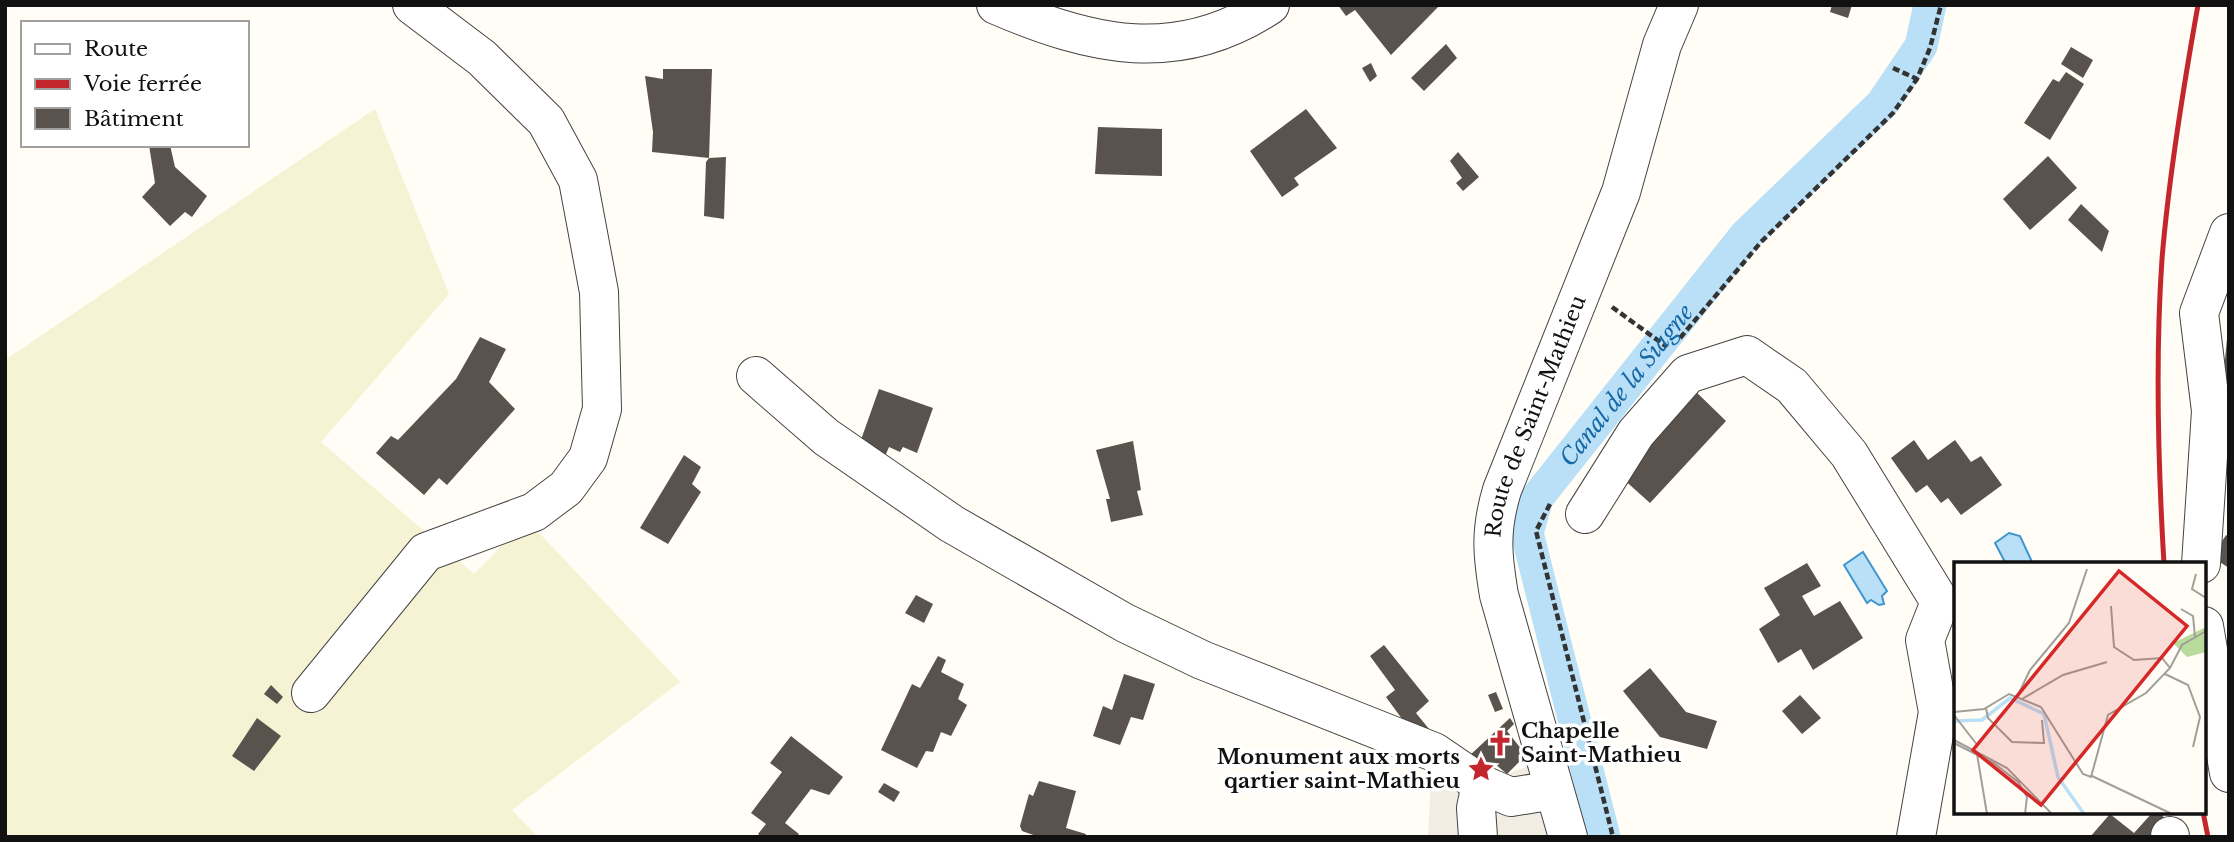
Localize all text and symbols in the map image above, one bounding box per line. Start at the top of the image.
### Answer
legend [21,21,248,147]
text: Route [84,36,148,62]
text: Voie ferrée [83,71,202,97]
text: Bâtiment [84,106,184,132]
street label: Route de Saint-Mathieu [1480,291,1591,539]
water label: Canal de la Siagne [1554,298,1700,472]
inset map [1954,562,2206,814]
place label: Chapelle Saint-Mathieu [1521,718,1681,768]
church icon: Chapelle Saint-Mathieu [1485,728,1515,758]
place label: Monument aux morts qartier saint-Mathieu [1217,744,1460,794]
place icon: Monument aux morts qartier saint-Mathieu [1466,754,1496,784]

